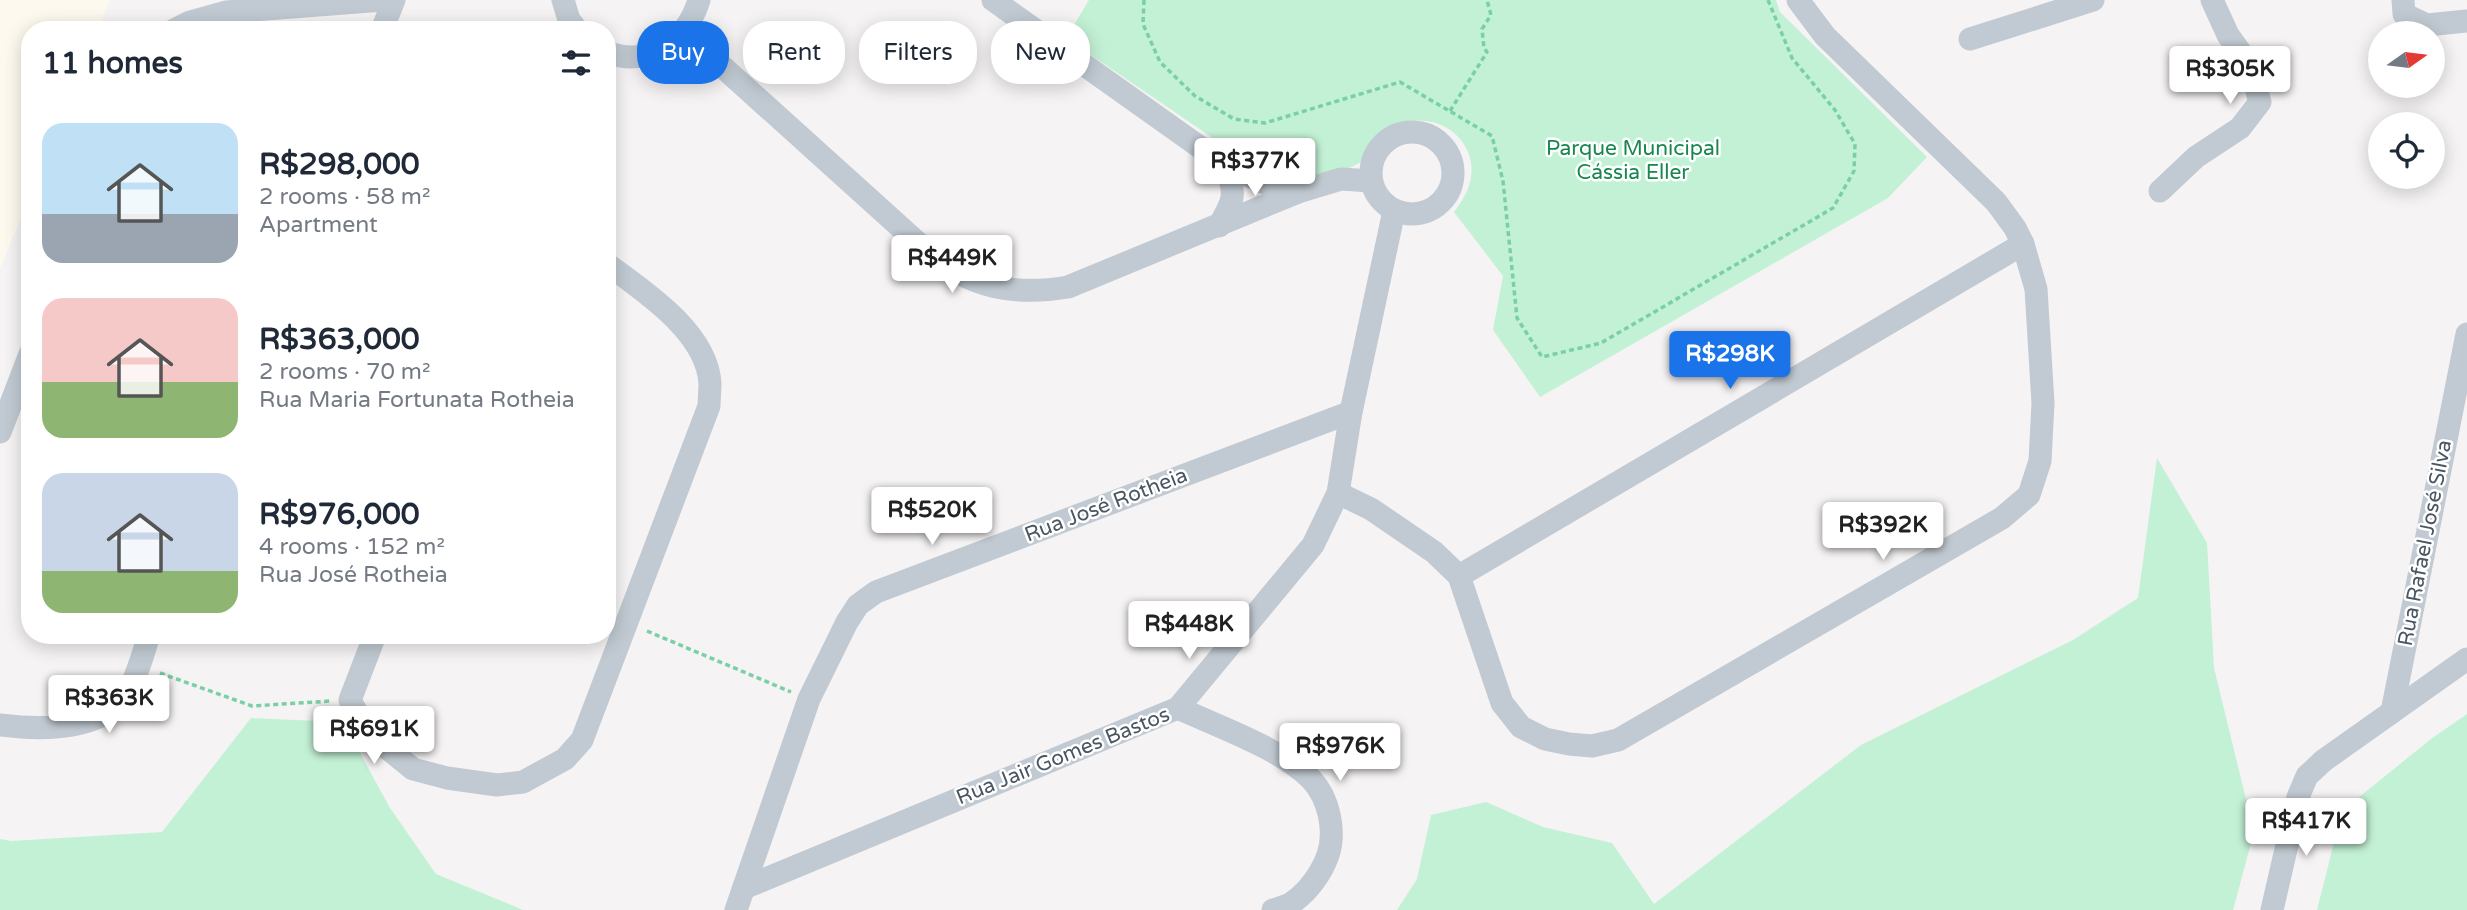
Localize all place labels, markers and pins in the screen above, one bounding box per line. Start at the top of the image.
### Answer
pin: R$305K [2173,46,2287,106]
pin: R$377K [1198,138,1312,198]
pin: R$449K [895,236,1009,295]
pin: R$298K [1673,332,1787,391]
pin: R$520K [875,488,989,547]
pin: R$392K [1826,503,1940,562]
pin: R$448K [1132,602,1246,661]
pin: R$363K [52,676,166,735]
pin: R$691K [317,706,431,766]
pin: R$976K [1283,724,1397,783]
pin: R$417K [2249,798,2363,858]

